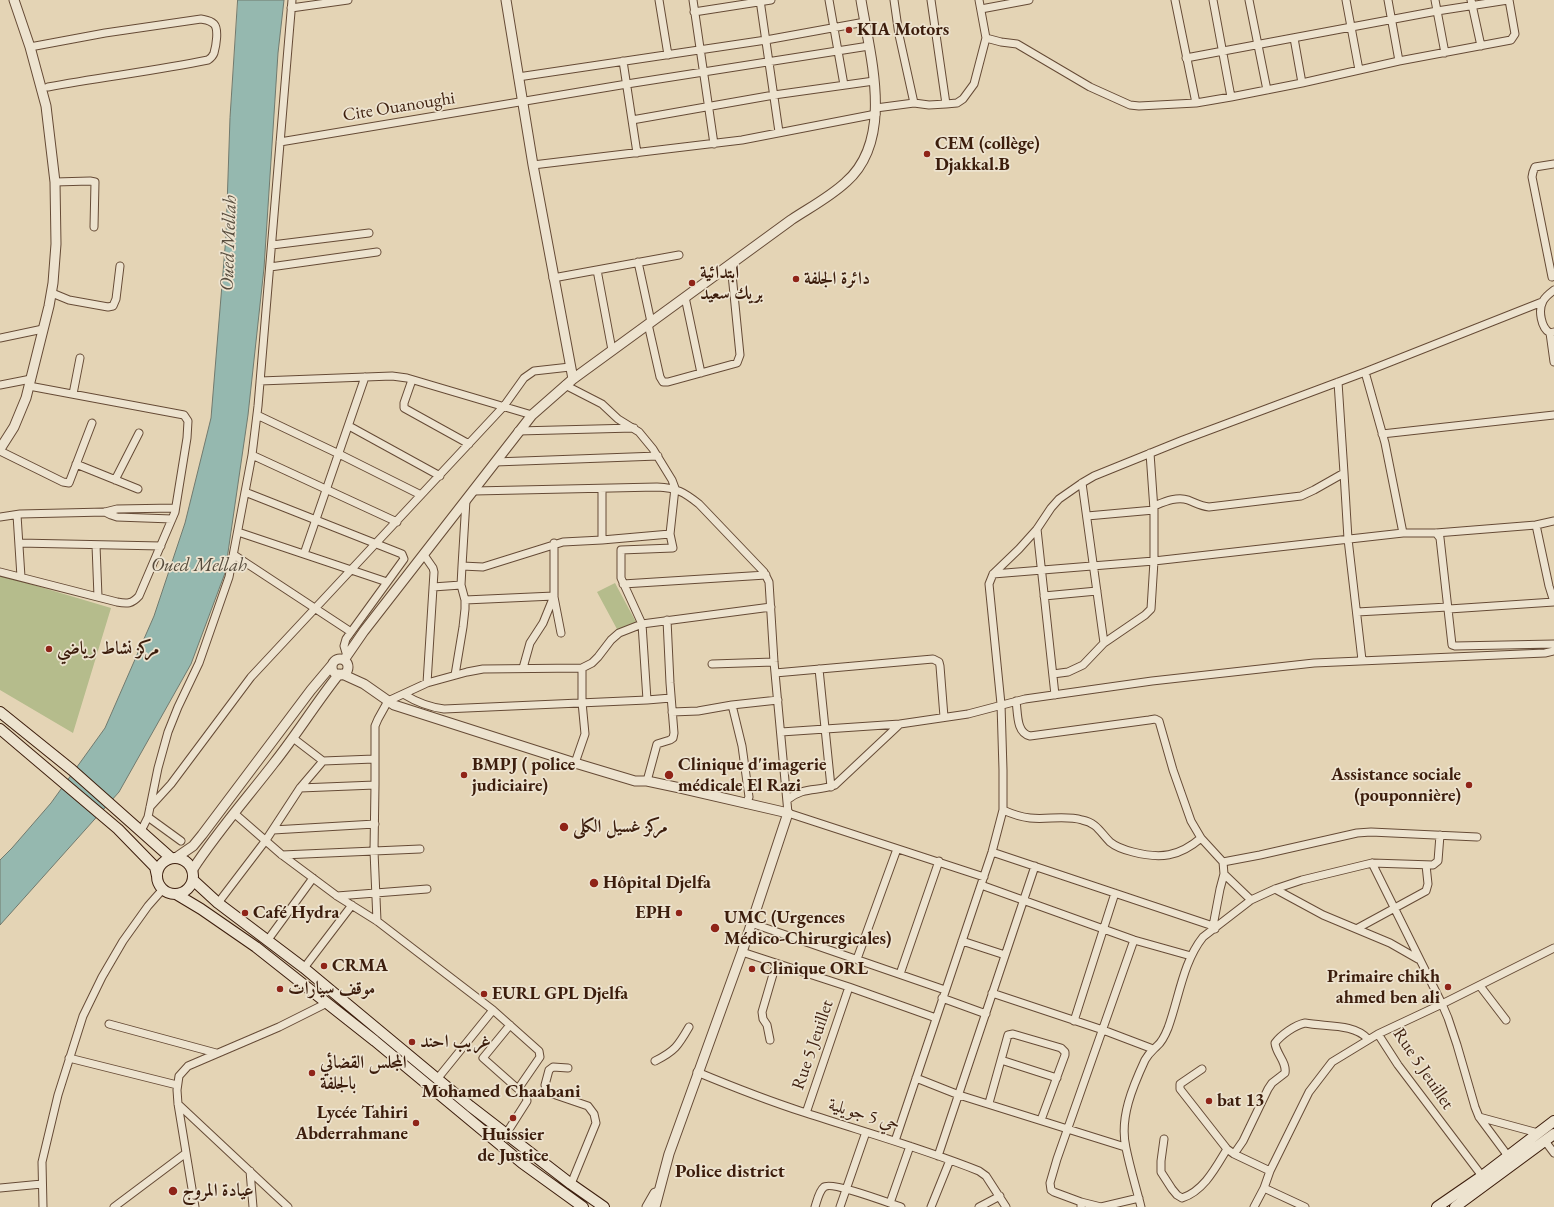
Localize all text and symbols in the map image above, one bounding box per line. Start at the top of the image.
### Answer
place label: KIA Motors [857,19,949,41]
marker: KIA Motors [844,25,854,35]
street label: Cite Ouanoughi [341,87,457,127]
place label: CEM (collège) Djakkal.B [935,133,1040,176]
marker: CEM (collège) Djakkal.B [922,149,932,159]
water label: Oued Mellah [216,195,242,291]
place label: ابتدائية بريك سعيد [700,262,763,304]
place label: دائرة الجلفة [804,268,870,290]
marker: دائرة الجلفة [791,274,801,284]
marker: ابتدائية بريك سعيد [687,278,697,288]
water label: Oued Mellah [151,555,247,577]
place label: مركز نشاط رياضي [57,638,159,660]
marker: مركز نشاط رياضي [44,644,54,654]
place label: BMPJ ( police judiciaire) [472,754,575,796]
place label: Clinique d'imagerie médicale El Razi [678,754,827,796]
place label: Assistance sociale (pouponnière) [1331,764,1461,806]
marker: Clinique d'imagerie médicale El Razi [663,769,675,781]
marker: BMPJ ( police judiciaire) [459,770,469,780]
marker: Assistance sociale (pouponnière) [1464,780,1474,790]
place label: مركز غسيل الكلى [573,816,668,838]
marker: مركز غسيل الكلى [558,821,570,833]
place label: Hôpital Djelfa [603,872,711,894]
marker: Hôpital Djelfa [588,877,600,889]
place label: Café Hydra [253,902,339,924]
place label: EPH [635,902,671,924]
place label: UMC (Urgences Médico-Chirurgicales) [724,907,892,950]
marker: Café Hydra [240,908,250,918]
marker: EPH [674,908,684,918]
marker: UMC (Urgences Médico-Chirurgicales) [709,922,721,934]
place label: CRMA [332,955,388,977]
place label: Clinique ORL [760,958,868,980]
marker: CRMA [319,961,329,971]
marker: Clinique ORL [747,964,757,974]
place label: Primaire chikh ahmed ben ali [1327,966,1440,1008]
place label: موقف سيارات [288,978,375,1000]
marker: Primaire chikh ahmed ben ali [1443,982,1453,992]
place label: EURL GPL Djelfa [492,983,628,1005]
marker: موقف سيارات [275,984,285,994]
marker: EURL GPL Djelfa [479,989,489,999]
street label: Rue 5 Jeuillet [788,997,838,1093]
street label: Rue 5 Jeuillet [1388,1024,1458,1114]
place label: غريب احند [420,1031,491,1053]
marker: غريب احند [407,1037,417,1047]
place label: المجلس القضائي بالجلفة [320,1052,407,1094]
marker: المجلس القضائي بالجلفة [307,1068,317,1078]
district label: Mohamed Chaabani [421,1081,581,1103]
place label: bat 13 [1217,1090,1265,1112]
street label: حي 5 جويلية [826,1094,902,1136]
marker: bat 13 [1204,1096,1214,1106]
place label: Lycée Tahiri Abderrahmane [295,1102,408,1144]
marker: Huissier de Justice [508,1113,518,1123]
marker: Lycée Tahiri Abderrahmane [411,1118,421,1128]
place label: Huissier de Justice [478,1124,548,1166]
district label: Police district [675,1161,785,1183]
place label: عيادة المروج [182,1180,254,1202]
marker: عيادة المروج [167,1185,179,1197]

